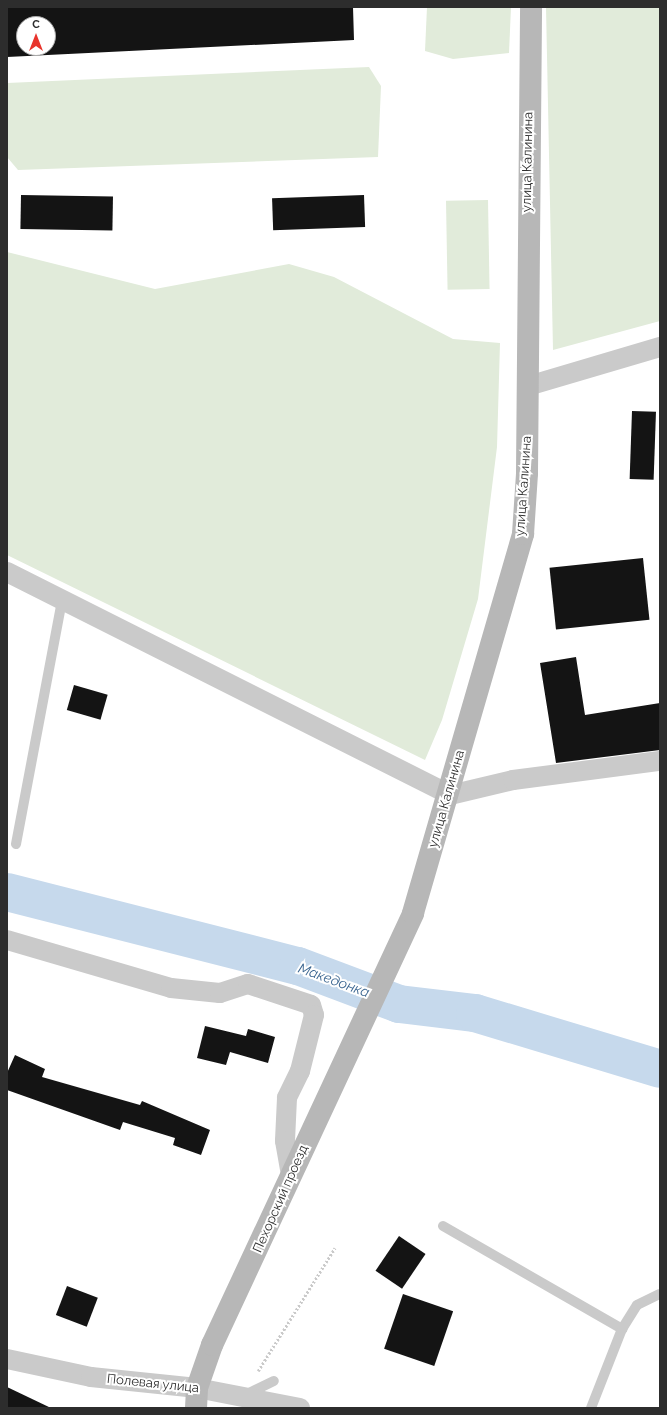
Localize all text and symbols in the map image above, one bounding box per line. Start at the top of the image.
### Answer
north arrow [16,16,56,56]
text: С [32,18,40,31]
street label: улица Калинина [519,112,537,212]
street label: улица Калинина [513,435,535,537]
street label: улица Калинина [426,749,468,849]
water label: Македонка [296,959,372,1001]
street label: Пехорский проезд [250,1143,312,1255]
street label: Полевая улица [106,1371,200,1397]

